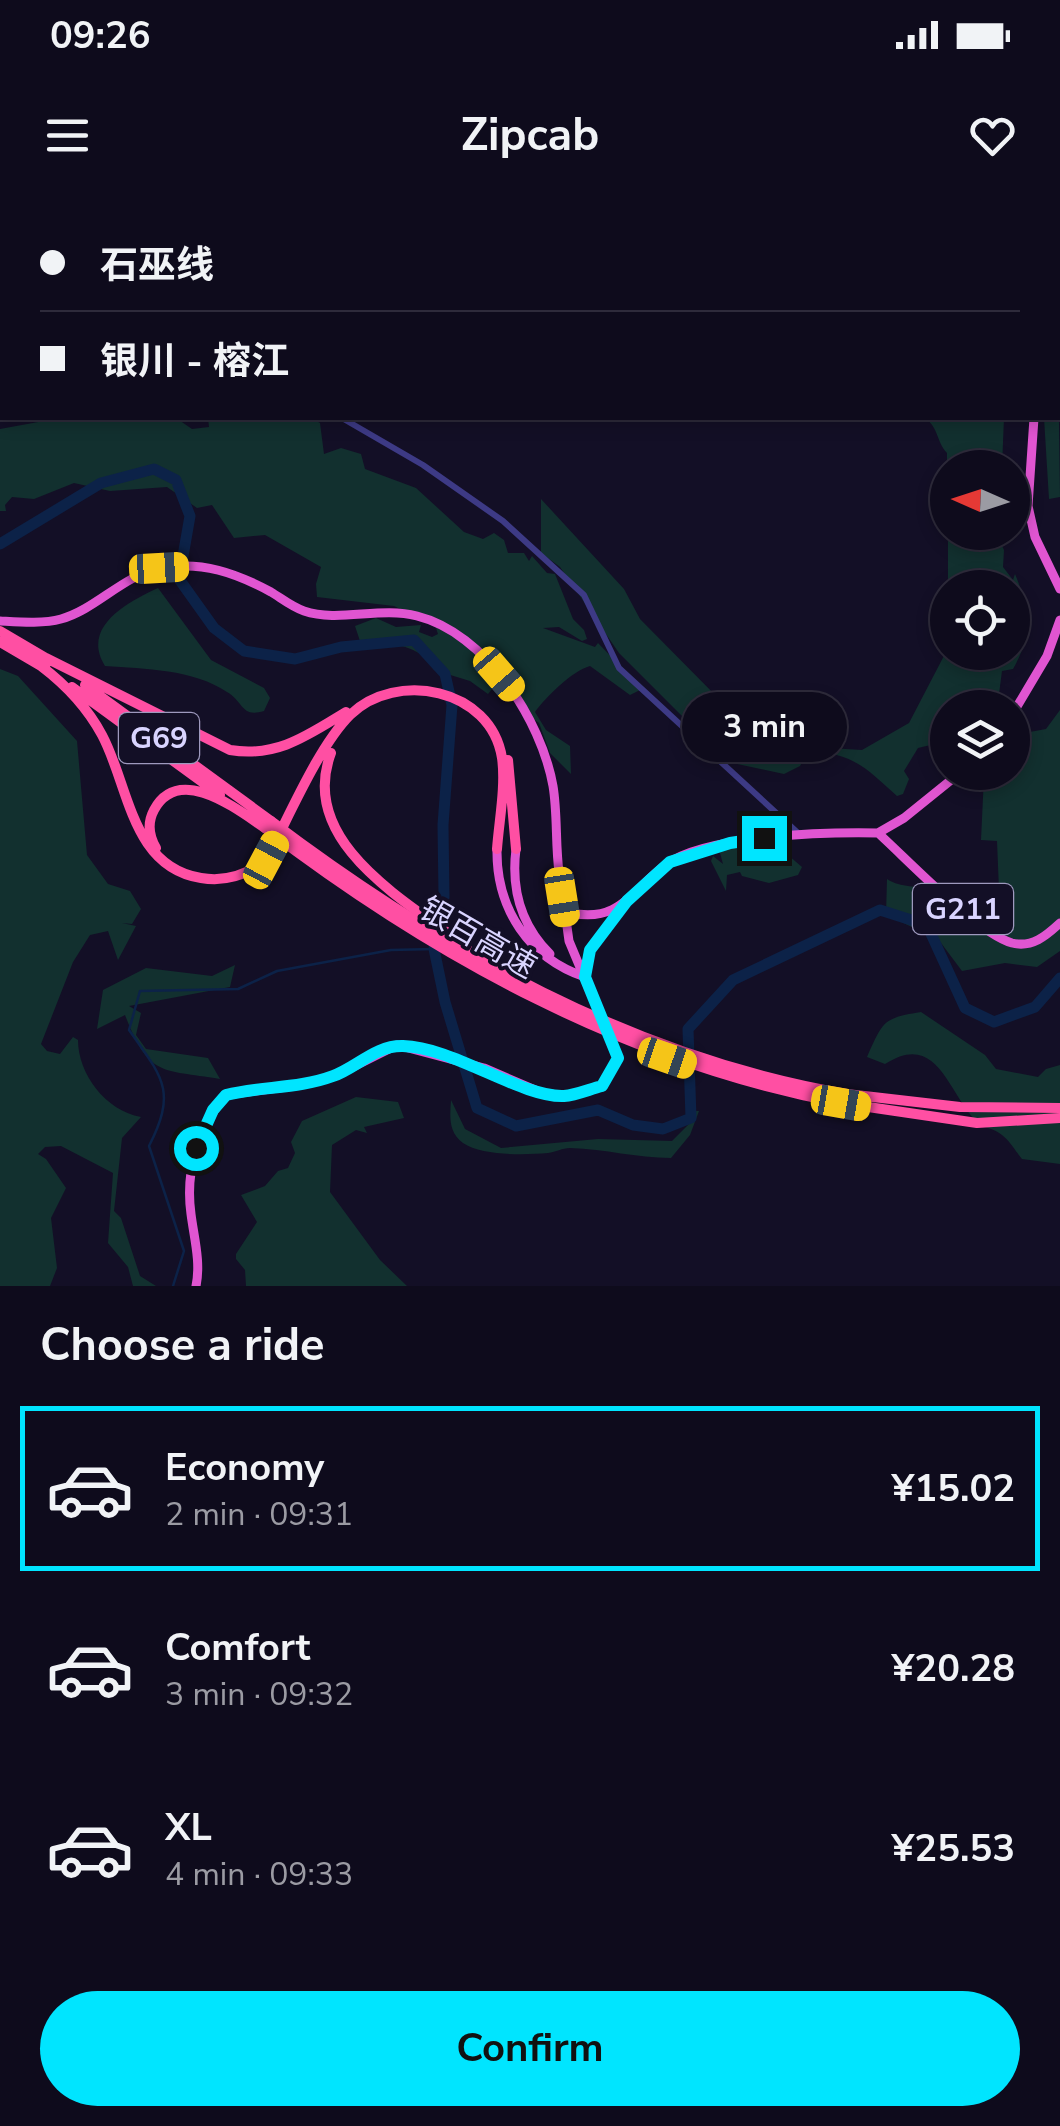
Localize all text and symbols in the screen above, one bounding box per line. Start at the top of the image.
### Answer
text: 09:26 [50,10,151,61]
text: Zipcab [461,105,599,166]
icon: menu [40,108,95,163]
icon: heart [965,108,1020,163]
text: 石巫线 [100,240,214,291]
text: 银川 - 榕江 [100,336,289,387]
north arrow [930,450,1030,550]
map controls [930,450,1030,790]
car [128,551,190,585]
button: locate [930,570,1030,670]
car [468,642,530,706]
button: layers [930,690,1030,790]
callout: 3 min [682,693,846,763]
text: 3 min [723,705,806,748]
road number: G69 [119,713,199,763]
route end [742,816,787,861]
car [239,826,293,894]
car [542,865,582,929]
road number: G211 [913,884,1013,934]
street label: 银百高速 [412,887,544,989]
car [634,1034,700,1082]
car [809,1083,873,1123]
route start [174,1126,219,1171]
text: Choose a ride [40,1315,325,1376]
text: Economy [165,1442,324,1493]
icon: car [45,1444,135,1534]
text: ¥15.02 [892,1463,1015,1514]
text: 2 min · 09:31 [165,1493,353,1536]
text: Comfort [165,1622,310,1673]
icon: car [45,1624,135,1714]
text: ¥20.28 [892,1643,1015,1694]
text: 3 min · 09:32 [165,1673,353,1716]
text: XL [165,1802,212,1853]
icon: car [45,1804,135,1894]
text: ¥25.53 [892,1823,1015,1874]
text: 4 min · 09:33 [165,1853,353,1896]
button: Confirm [40,1991,1020,2106]

